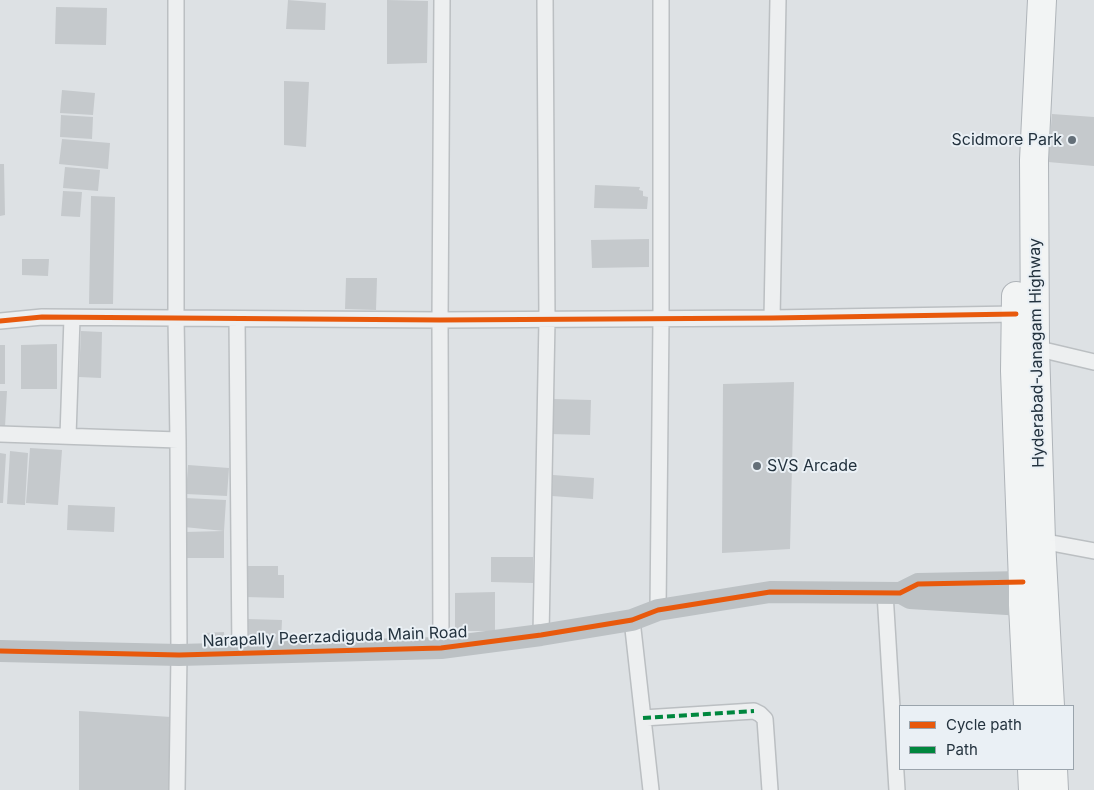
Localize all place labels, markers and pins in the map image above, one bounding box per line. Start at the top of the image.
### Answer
place label: Scidmore Park [951,130,1062,150]
marker: Scidmore Park [1066,134,1078,146]
place label: SVS Arcade [767,456,857,476]
marker: SVS Arcade [751,460,763,472]

